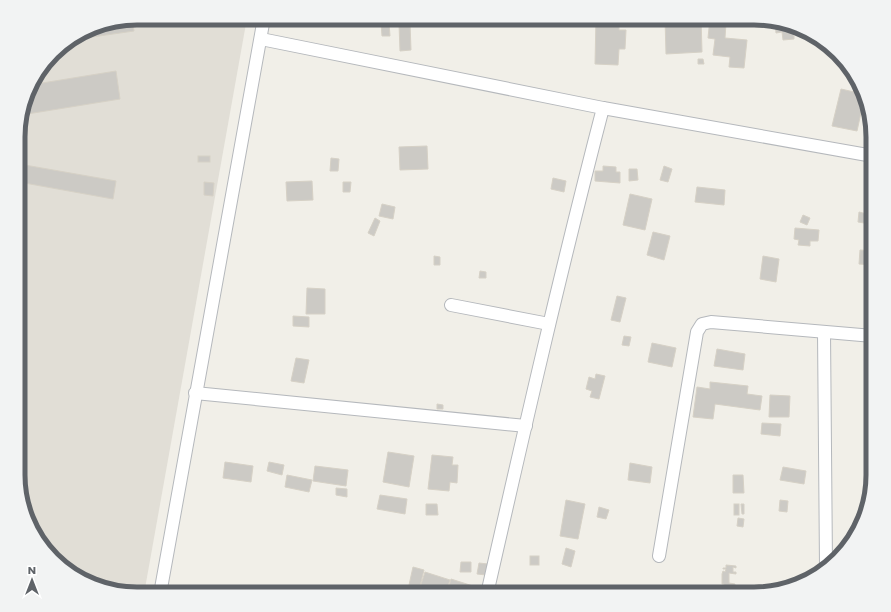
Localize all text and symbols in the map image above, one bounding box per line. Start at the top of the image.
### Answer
north arrow [12,560,52,600]
text: N [28,562,36,578]

